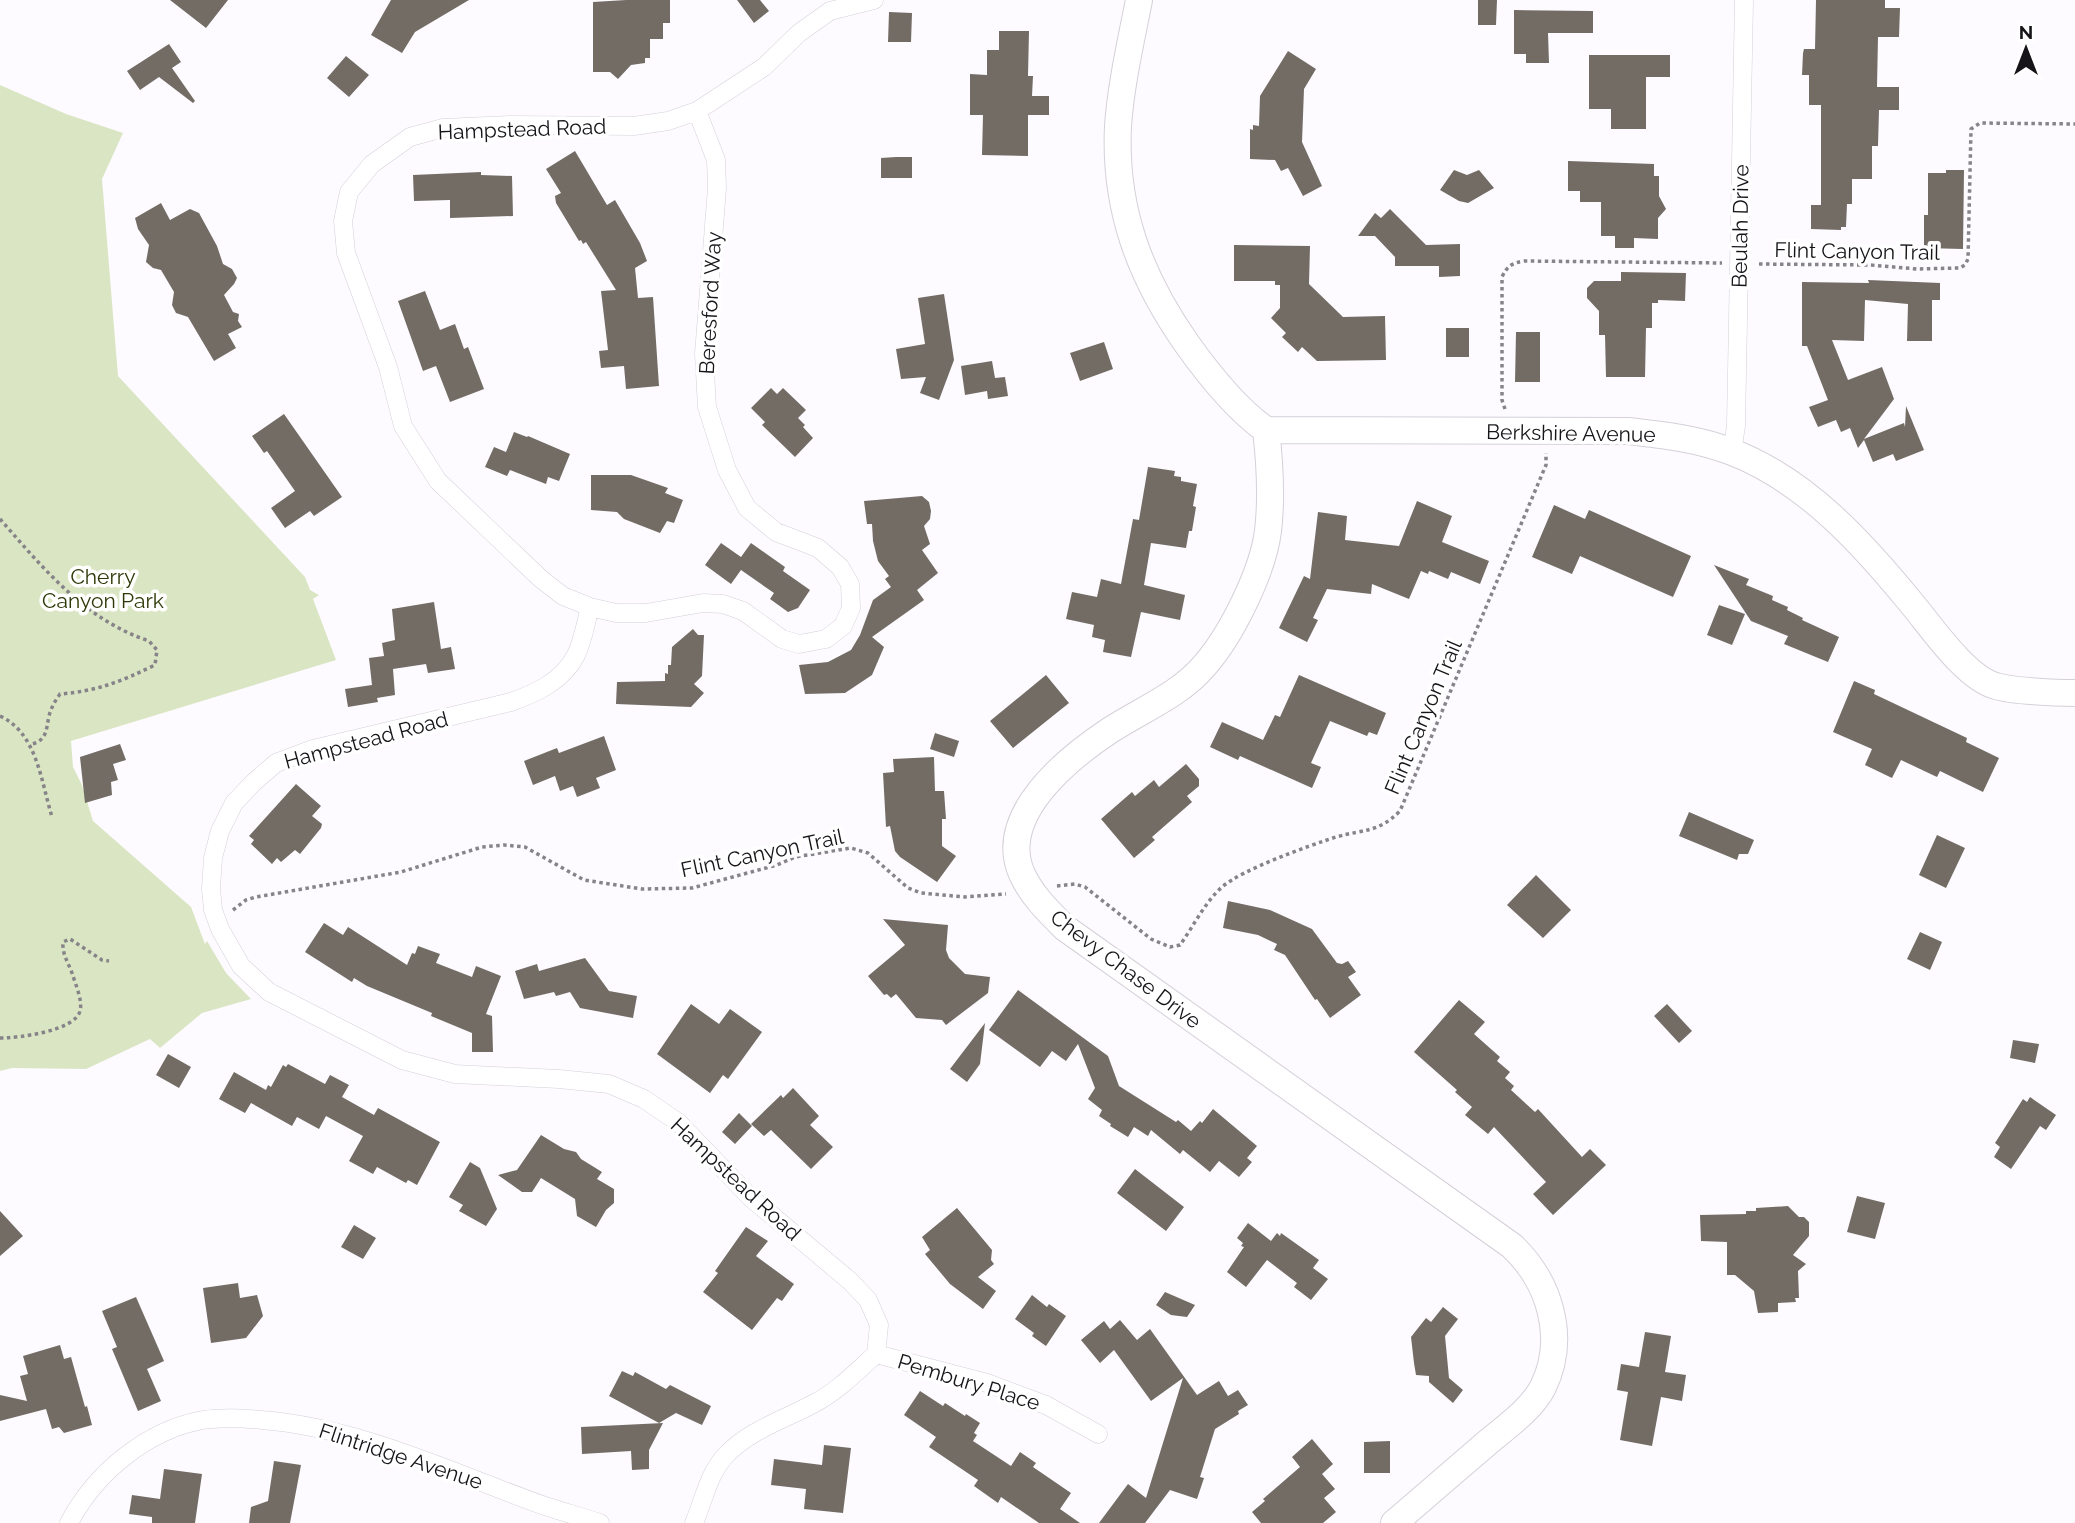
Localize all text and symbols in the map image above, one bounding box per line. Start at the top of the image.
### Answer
north arrow [1991,14,2061,84]
text: N [2019,21,2033,43]
street label: Hampstead Road [437,114,607,144]
street label: Beulah Drive [1726,164,1754,288]
street label: Beresford Way [694,231,726,375]
street label: Flint Canyon Trail [1774,237,1940,265]
street label: Berkshire Avenue [1486,419,1656,447]
park label: Cherry Canyon Park [42,564,164,613]
street label: Flint Canyon Trail [1379,636,1467,798]
street label: Hampstead Road [281,706,451,774]
street label: Flint Canyon Trail [678,824,846,882]
street label: Chevy Chase Drive [1046,904,1206,1034]
street label: Hampstead Road [666,1112,806,1246]
street label: Pembury Place [895,1348,1043,1416]
street label: Flintridge Avenue [316,1418,486,1494]

